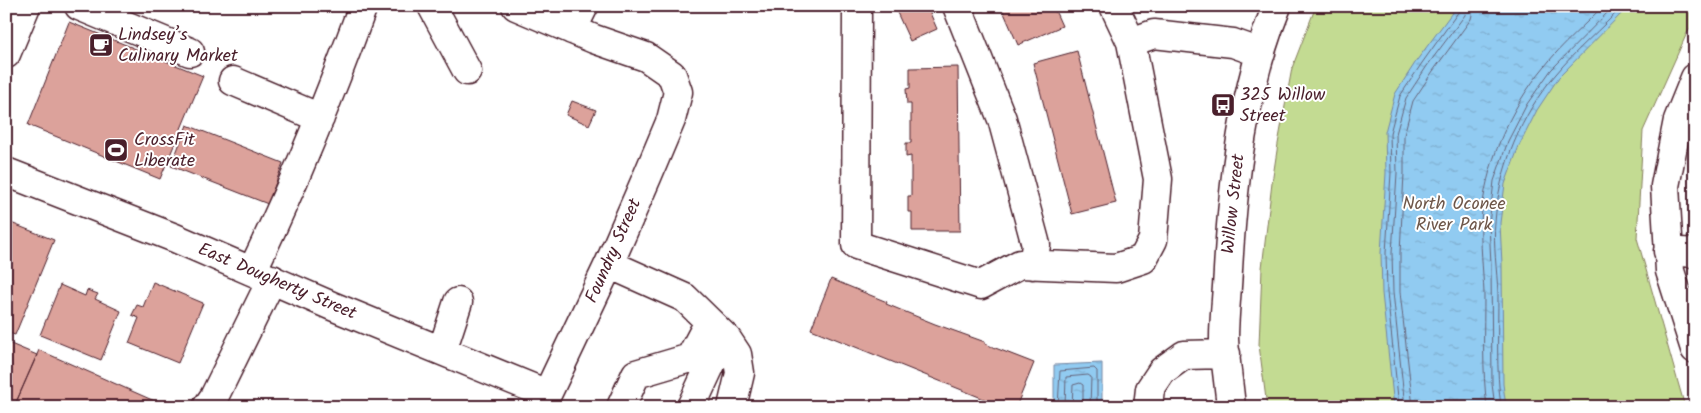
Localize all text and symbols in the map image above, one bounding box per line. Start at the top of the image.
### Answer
place label: Lindsey’s Culinary Market [118,21,239,71]
cafe icon: Lindsey’s Culinary Market [88,32,114,58]
place label: 325 Willow Street [1240,81,1326,131]
bus stop icon: 325 Willow Street [1210,92,1236,118]
place label: CrossFit Liberate [134,126,196,176]
sports icon: CrossFit Liberate [103,137,129,163]
street label: Willow Street [1214,152,1254,255]
park label: North Oconee River Park [1402,190,1506,240]
street label: Foundry Street [578,193,650,308]
street label: East Dougherty Street [193,235,362,329]

